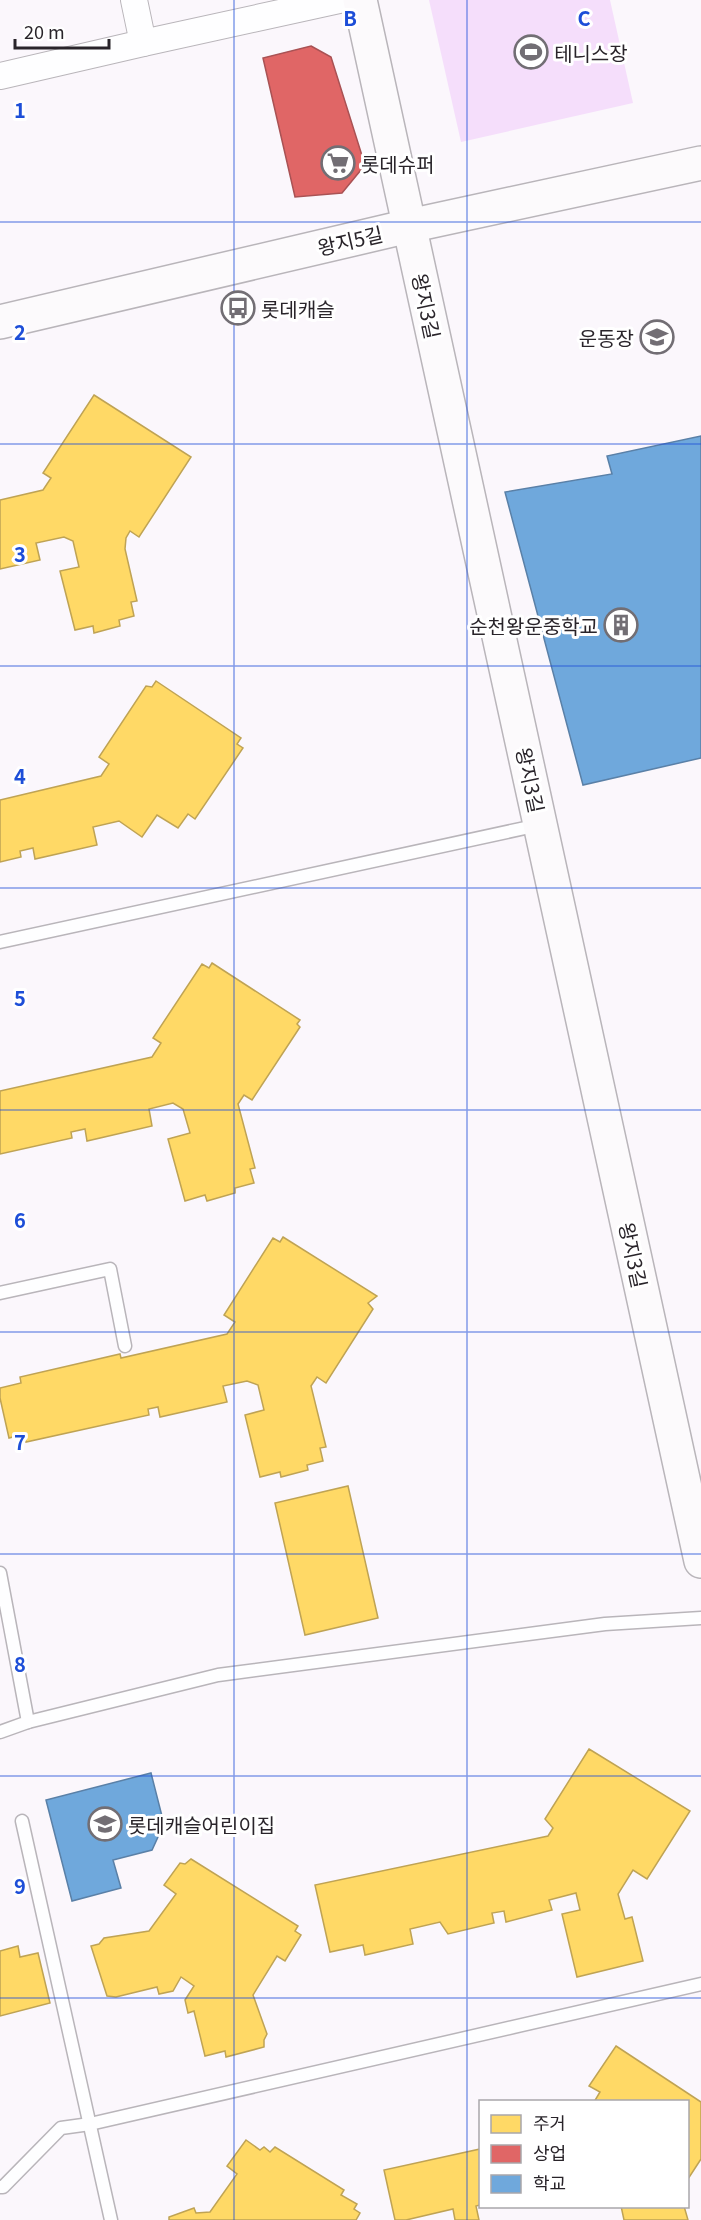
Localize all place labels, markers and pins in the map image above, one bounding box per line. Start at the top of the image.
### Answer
sports icon: 테니스장 [513,34,549,70]
place label: 테니스장 [554,38,628,67]
supermarket icon: 롯데슈퍼 [320,145,356,181]
place label: 롯데슈퍼 [361,149,435,178]
bus stop icon: 롯데캐슬 [220,290,256,326]
place label: 롯데캐슬 [261,294,335,323]
school or university icon: 운동장 [639,319,675,355]
place label: 운동장 [579,323,634,352]
building icon: 순천왕운중학교 [603,607,639,643]
place label: 순천왕운중학교 [469,611,598,640]
school or university icon: 롯데캐슬어린이집 [87,1806,123,1842]
place label: 롯데캐슬어린이집 [128,1810,275,1839]

